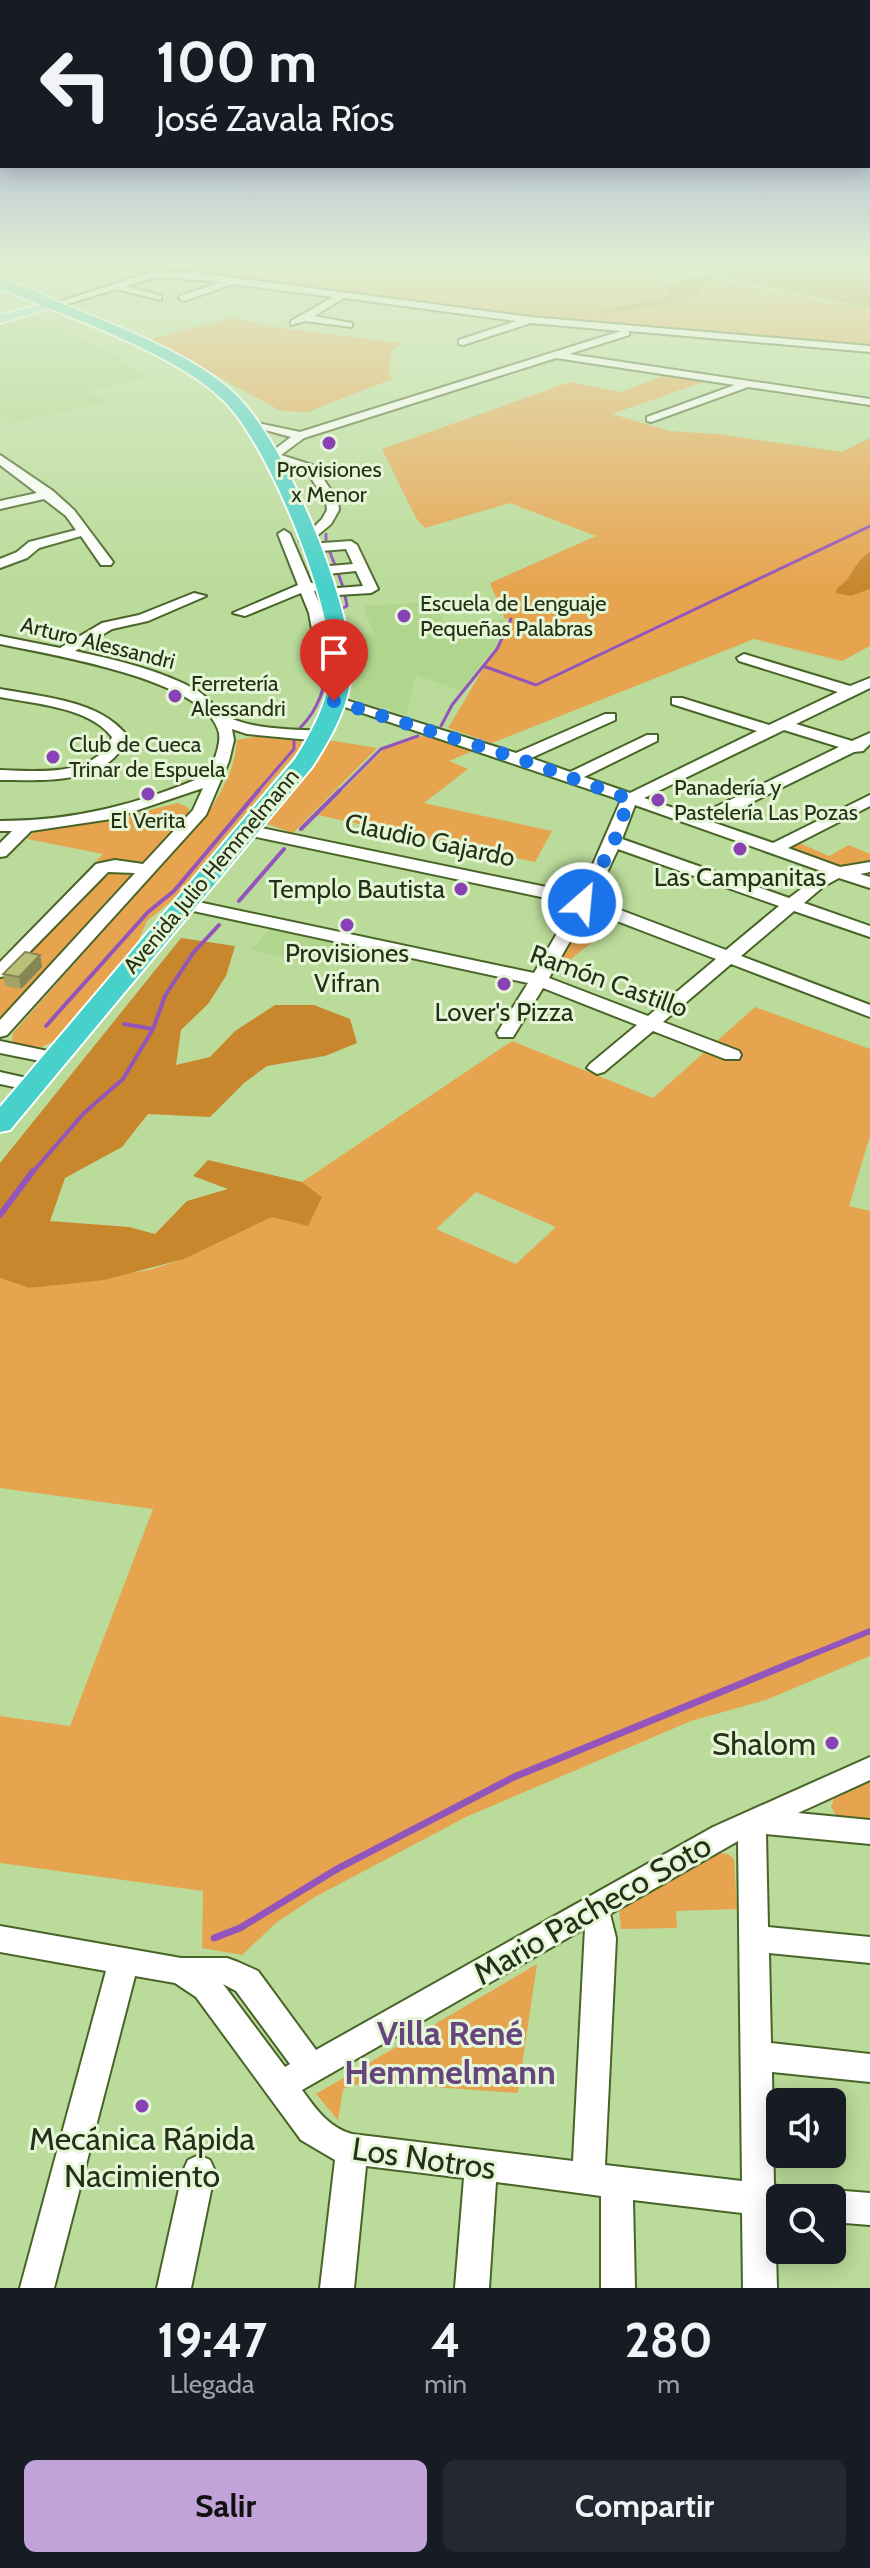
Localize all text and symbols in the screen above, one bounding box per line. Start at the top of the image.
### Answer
text: 100 m [156,28,317,96]
icon: left [24,32,128,136]
text: José Zavala Ríos [156,96,394,140]
marker: Provisiones x Menor [320,434,338,452]
place label: Provisiones x Menor [276,456,382,508]
place label: Escuela de Lenguaje Pequeñas Palabras [420,590,606,642]
marker: Escuela de Lenguaje Pequeñas Palabras [395,607,413,625]
street label: Arturo Alessandri [18,611,178,675]
pin [300,619,368,701]
icon: arrive [312,631,356,675]
place label: Ferretería Alessandri [191,670,286,722]
marker: Ferretería Alessandri [166,687,184,705]
place label: Club de Cueca Trinar de Espuela [69,731,226,783]
marker: Club de Cueca Trinar de Espuela [44,748,62,766]
street label: Avenida Julio Hemmelmann [117,763,305,979]
place label: Panadería y Pastelería Las Pozas [674,774,858,826]
marker: El Verita [139,785,157,803]
marker: Panadería y Pastelería Las Pozas [649,791,667,809]
street label: Claudio Gajardo [342,806,518,874]
place label: El Verita [110,807,186,834]
marker: Las Campanitas [731,840,749,858]
position arrow [540,861,624,945]
place label: Las Campanitas [654,861,826,893]
place label: Templo Bautista [269,873,446,905]
marker: Templo Bautista [452,880,470,898]
marker: Provisiones Vifran [338,916,356,934]
place label: Provisiones Vifran [285,937,409,999]
street label: Ramón Castillo [526,938,692,1024]
marker: Lover's Pizza [495,975,513,993]
place label: Lover's Pizza [435,996,574,1028]
place label: Shalom [712,1724,816,1763]
marker: Shalom [823,1734,841,1752]
street label: Mario Pacheco Soto [466,1825,718,1993]
district label: Villa René Hemmelmann [344,2012,556,2093]
map controls [766,2088,846,2264]
button: sound [766,2088,846,2168]
marker: Mecánica Rápida Nacimiento [133,2097,151,2115]
place label: Mecánica Rápida Nacimiento [29,2119,256,2195]
street label: Los Notros [350,2129,498,2187]
button: search [766,2184,846,2264]
text: 19:47 [157,2311,267,2369]
text: 4 [431,2311,461,2369]
text: 280 [624,2311,713,2369]
text: Llegada [170,2368,254,2400]
text: min [424,2368,467,2400]
text: m [657,2368,680,2400]
button: Salir [24,2460,427,2552]
button: Compartir [443,2460,846,2552]

